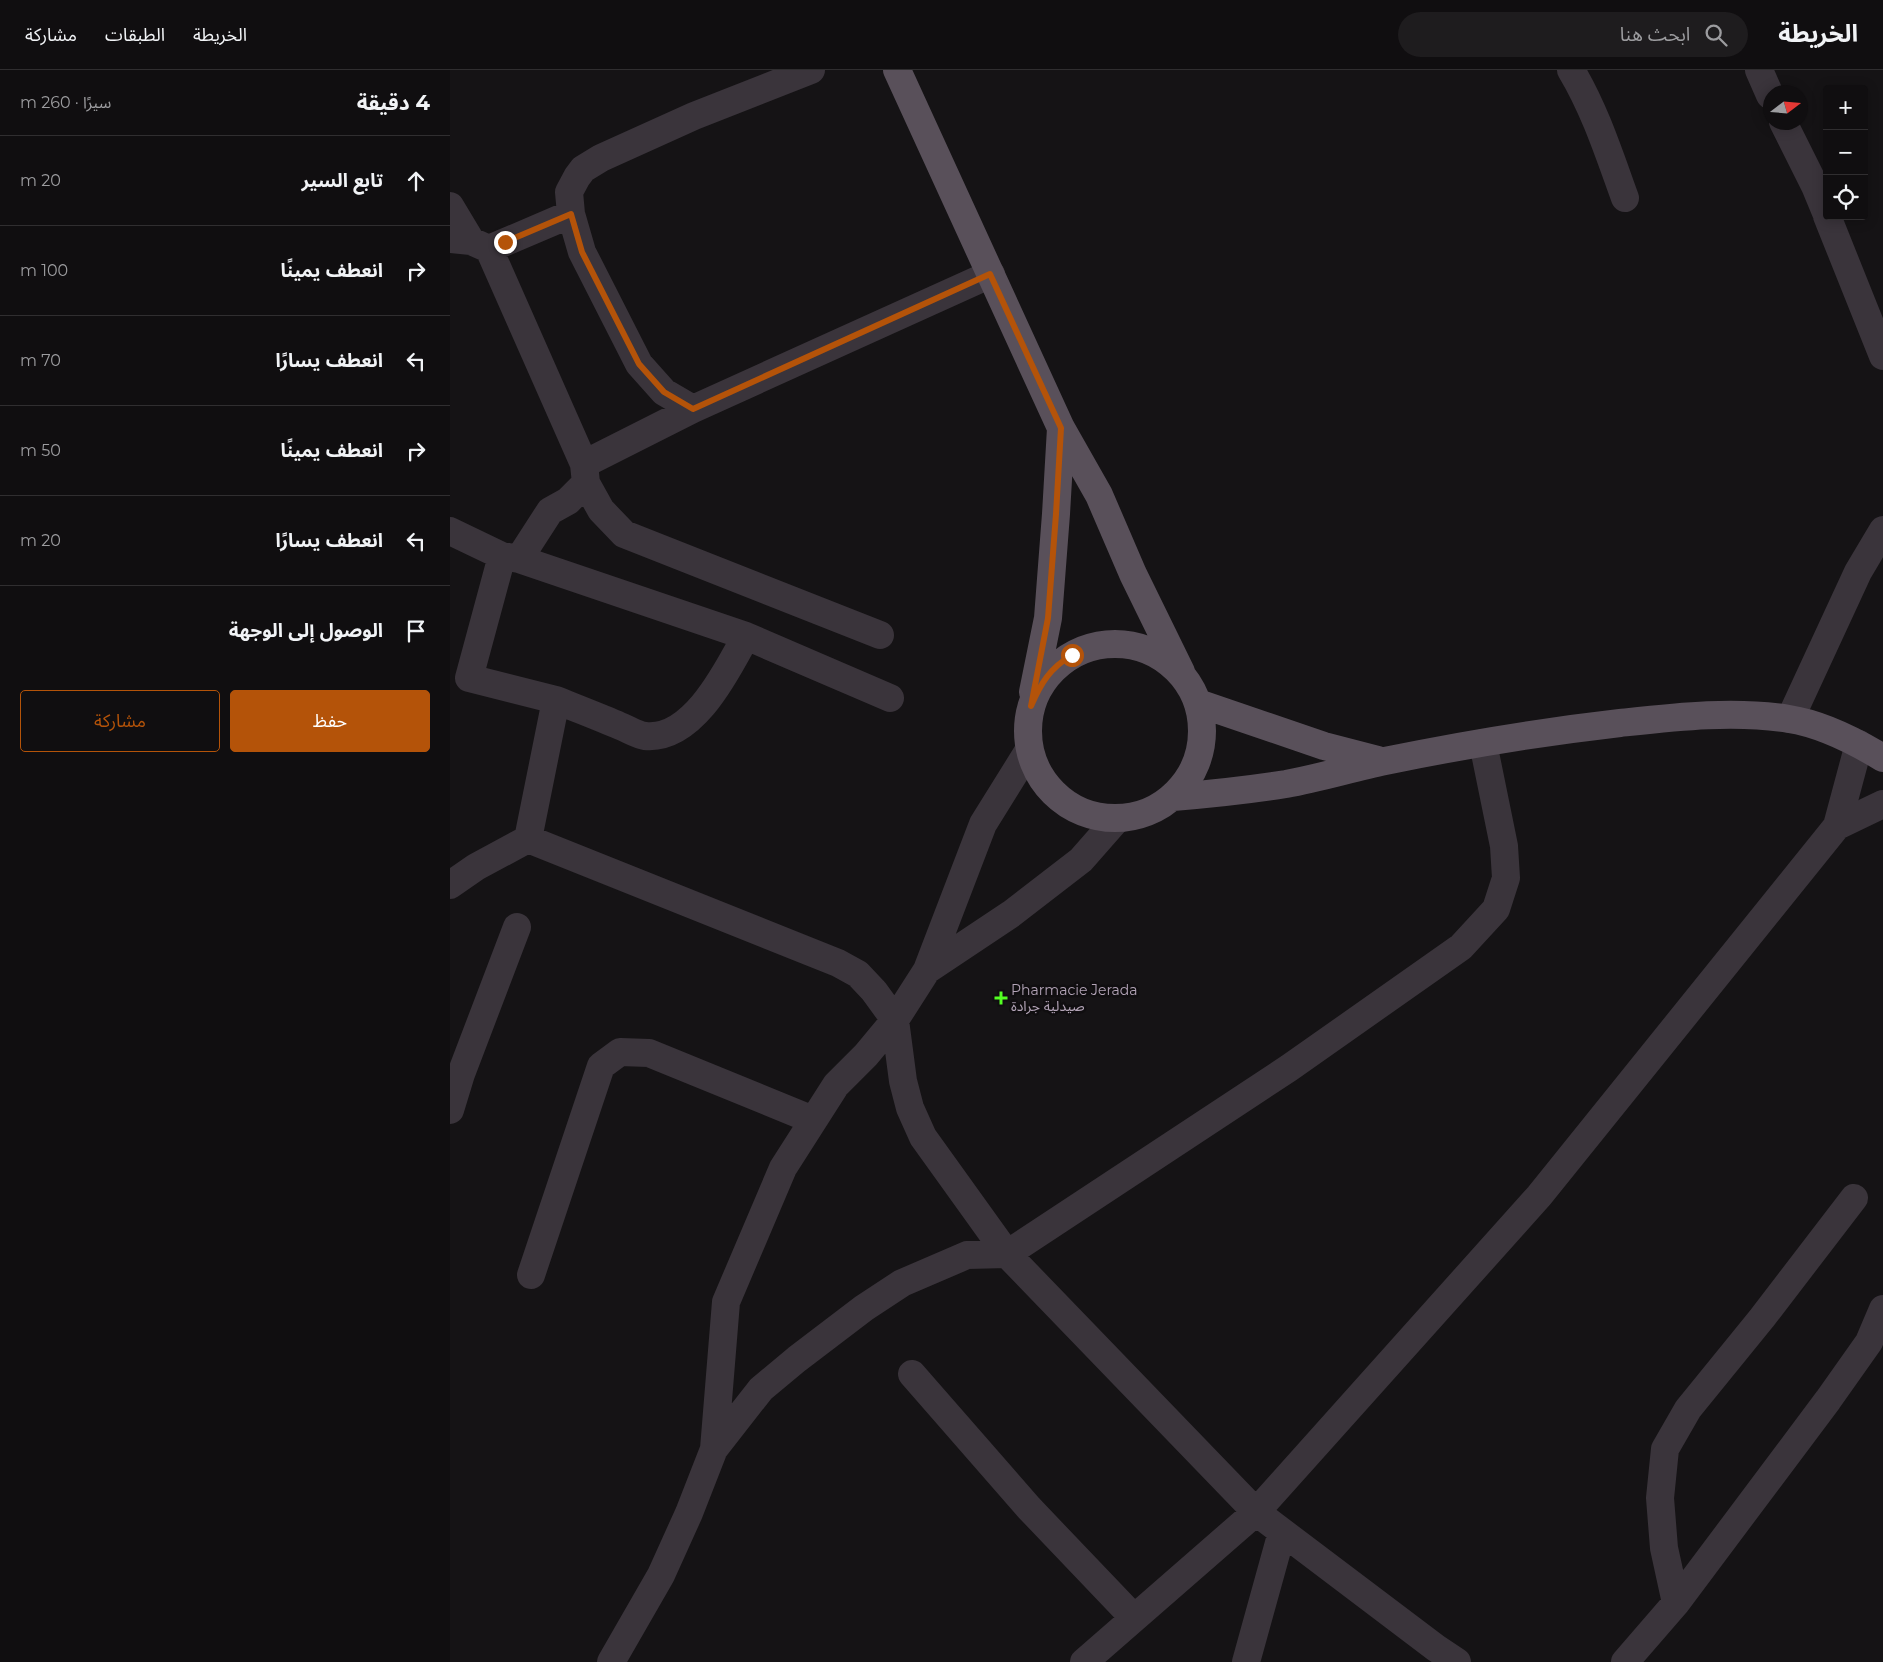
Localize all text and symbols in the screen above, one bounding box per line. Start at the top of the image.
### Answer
search box [1398,12,1748,57]
text: الخريطة [1778,19,1858,48]
icon: search [1702,21,1730,49]
text: ابحث هنا [1620,23,1690,46]
text: مشاركة [25,24,77,46]
text: الطبقات [105,24,165,46]
text: الخريطة [193,24,247,46]
north arrow [1763,85,1808,130]
map controls [1823,85,1868,220]
button: + [1823,85,1868,130]
text: 4 دقيقة [357,90,430,115]
text: سيرًا · 260 m [20,93,111,112]
button: − [1823,130,1868,175]
icon: ahead [402,167,430,195]
text: تابع السير [301,169,383,192]
text: 20 m [20,171,61,190]
button: locate [1823,175,1868,220]
route end [494,231,517,254]
icon: right [402,257,430,285]
text: انعطف يمينًا [280,259,383,282]
text: 100 m [20,261,68,280]
icon: left [402,347,430,375]
text: انعطف يسارًا [276,349,383,372]
text: 70 m [20,351,61,370]
icon: right [402,437,430,465]
text: انعطف يمينًا [280,439,383,462]
text: 50 m [20,441,61,460]
icon: left [402,527,430,555]
text: انعطف يسارًا [276,529,383,552]
text: 20 m [20,531,61,550]
icon: arrive [402,617,430,645]
text: الوصول إلى الوجهة [229,619,383,642]
route start [1061,644,1084,667]
button: مشاركة [20,690,220,752]
button: حفظ [230,690,430,752]
place label: Pharmacie Jerada صيدلية جرادة [1011,981,1138,1015]
marker: Pharmacie Jerada صيدلية جرادة [995,992,1007,1004]

